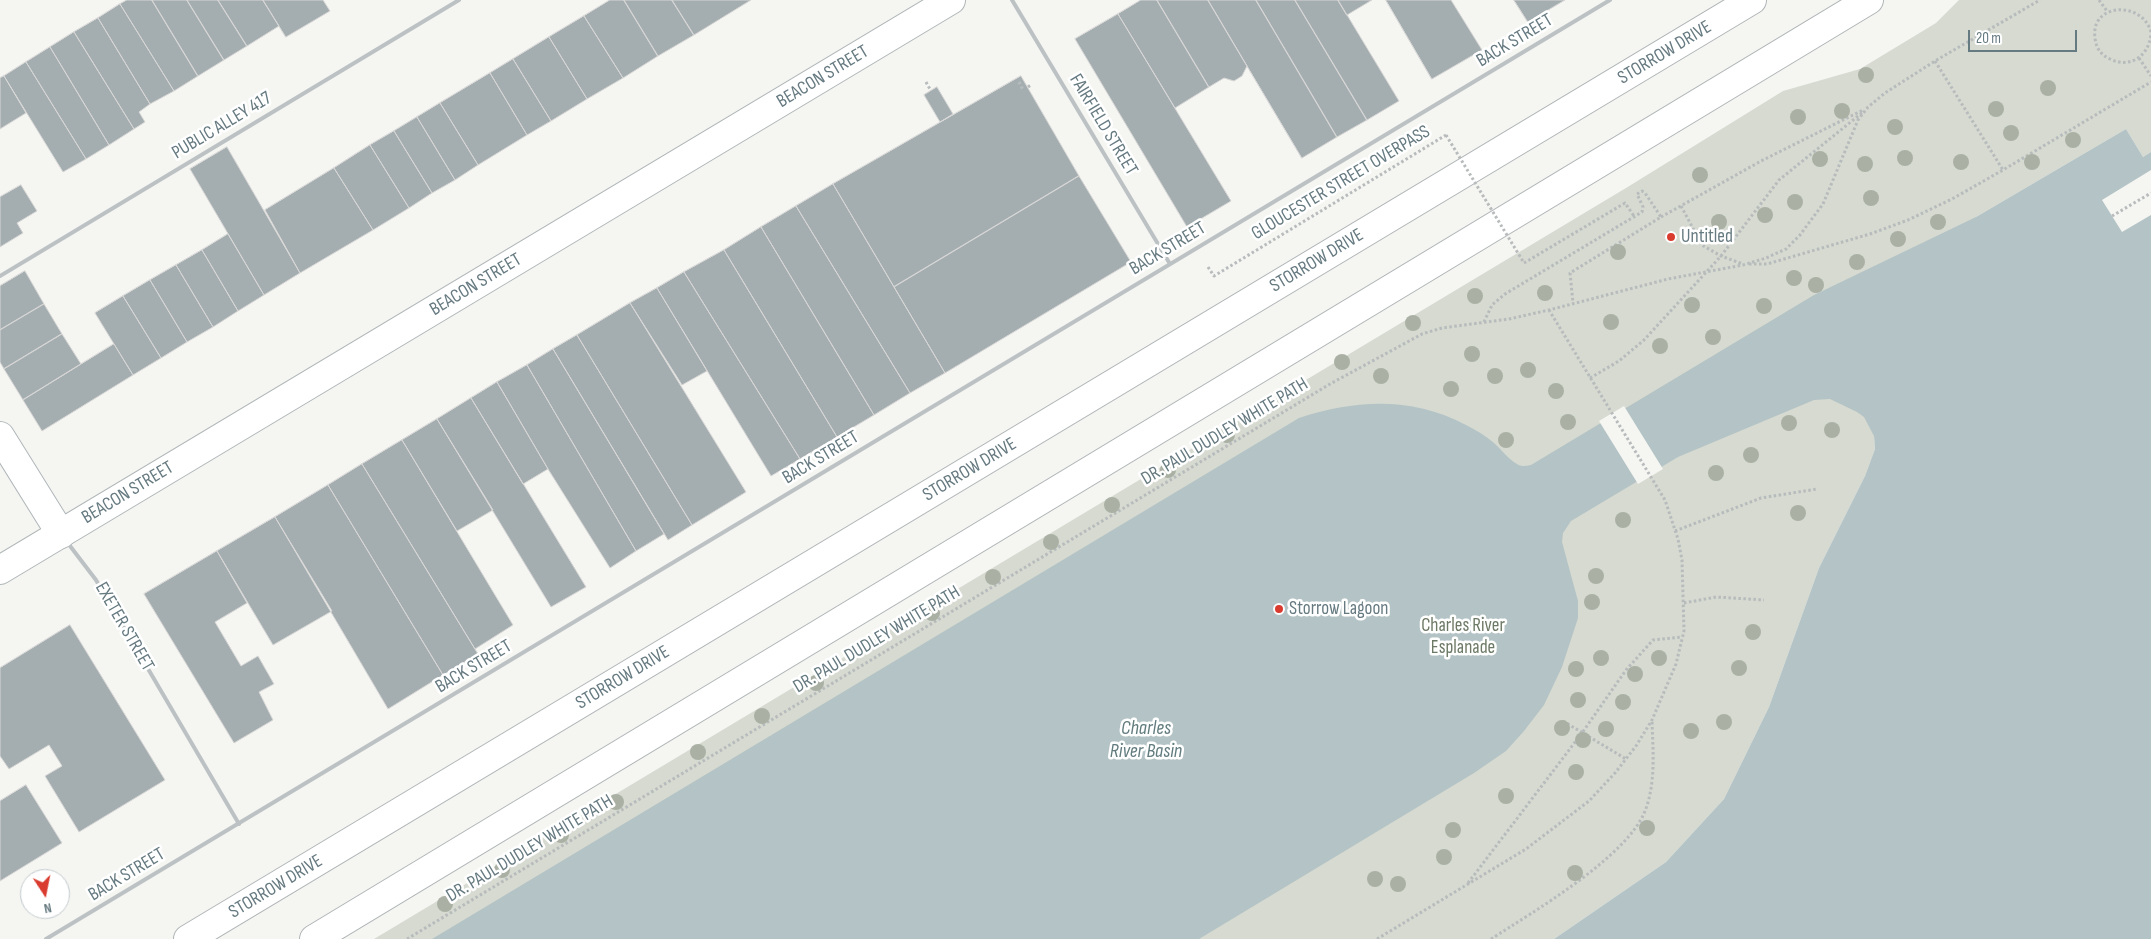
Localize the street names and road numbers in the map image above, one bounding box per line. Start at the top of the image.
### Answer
street label: BACK STREET [1473,9,1557,73]
street label: STORROW DRIVE [1614,16,1716,90]
street label: BEACON STREET [773,41,873,113]
street label: FAIRFIELD STREET [1064,70,1142,180]
street label: PUBLIC ALLEY 417 [168,87,276,165]
street label: GLOUCESTER STREET OVERPASS [1248,121,1434,245]
street label: BACK STREET [1126,217,1210,281]
street label: STORROW DRIVE [1266,224,1368,298]
street label: BEACON STREET [426,249,526,321]
street label: DR. PAUL DUDLEY WHITE PATH [1138,373,1312,491]
street label: BACK STREET [779,426,863,490]
street label: STORROW DRIVE [919,433,1021,507]
street label: BEACON STREET [78,457,178,529]
street label: EXETER STREET [89,578,159,676]
street label: DR. PAUL DUDLEY WHITE PATH [790,581,964,699]
street label: BACK STREET [432,635,516,699]
street label: STORROW DRIVE [572,641,674,715]
street label: DR. PAUL DUDLEY WHITE PATH [443,790,617,908]
street label: BACK STREET [85,843,169,907]
street label: STORROW DRIVE [225,850,327,924]

